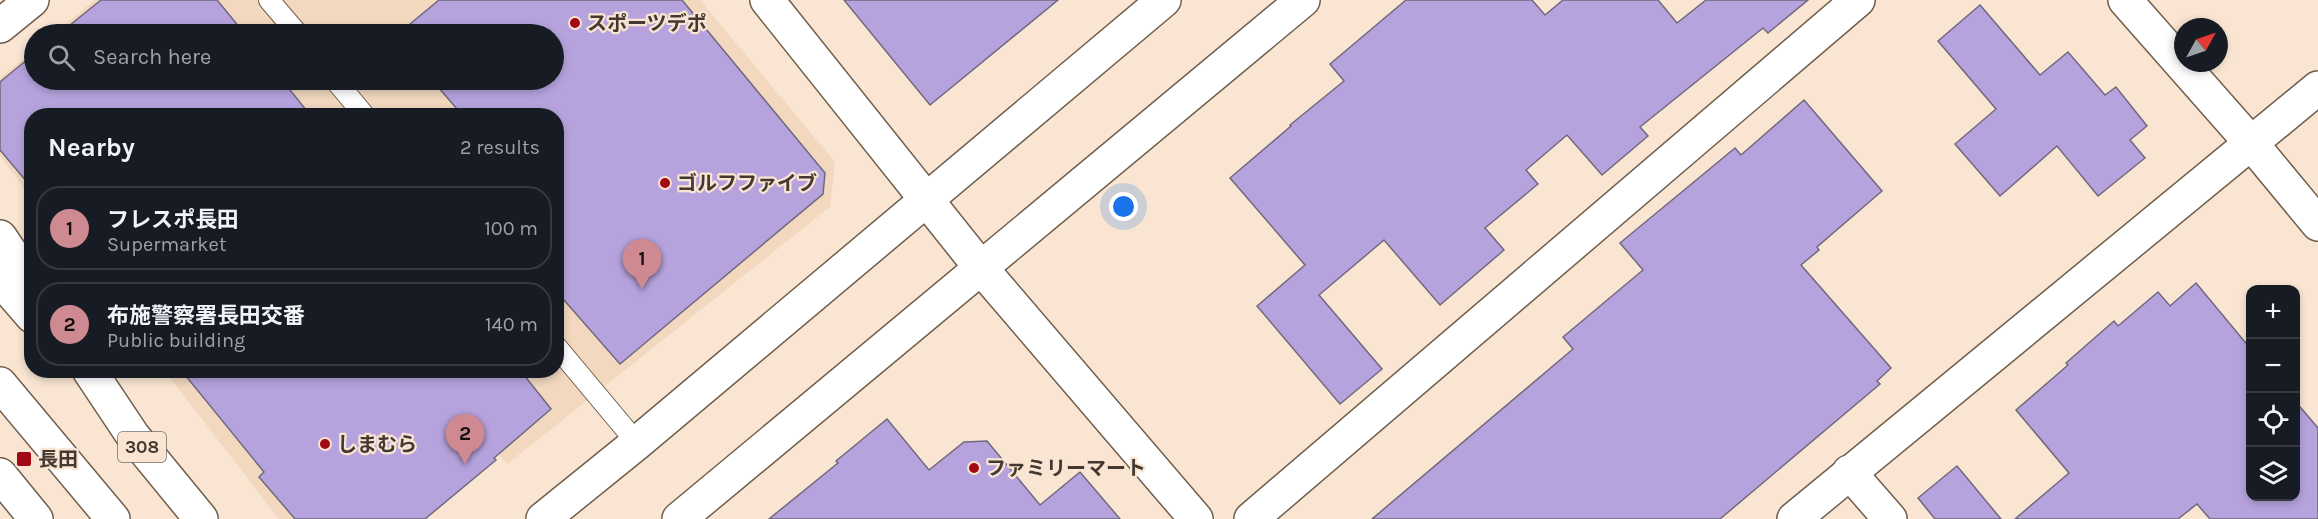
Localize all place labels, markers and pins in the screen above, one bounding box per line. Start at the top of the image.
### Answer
place label: スポーツデポ [587,12,707,35]
marker: スポーツデポ [568,16,582,30]
place label: ゴルフファイブ [677,172,817,195]
marker: ゴルフファイブ [658,176,672,190]
pin: 1 [622,240,662,289]
pin: 2 [446,414,484,464]
place label: しまむら [337,433,417,456]
marker: しまむら [318,437,332,451]
place label: 長田 [38,448,78,471]
marker: 長田 [15,450,33,468]
place label: ファミリーマート [986,457,1146,480]
marker: ファミリーマート [967,461,981,475]

